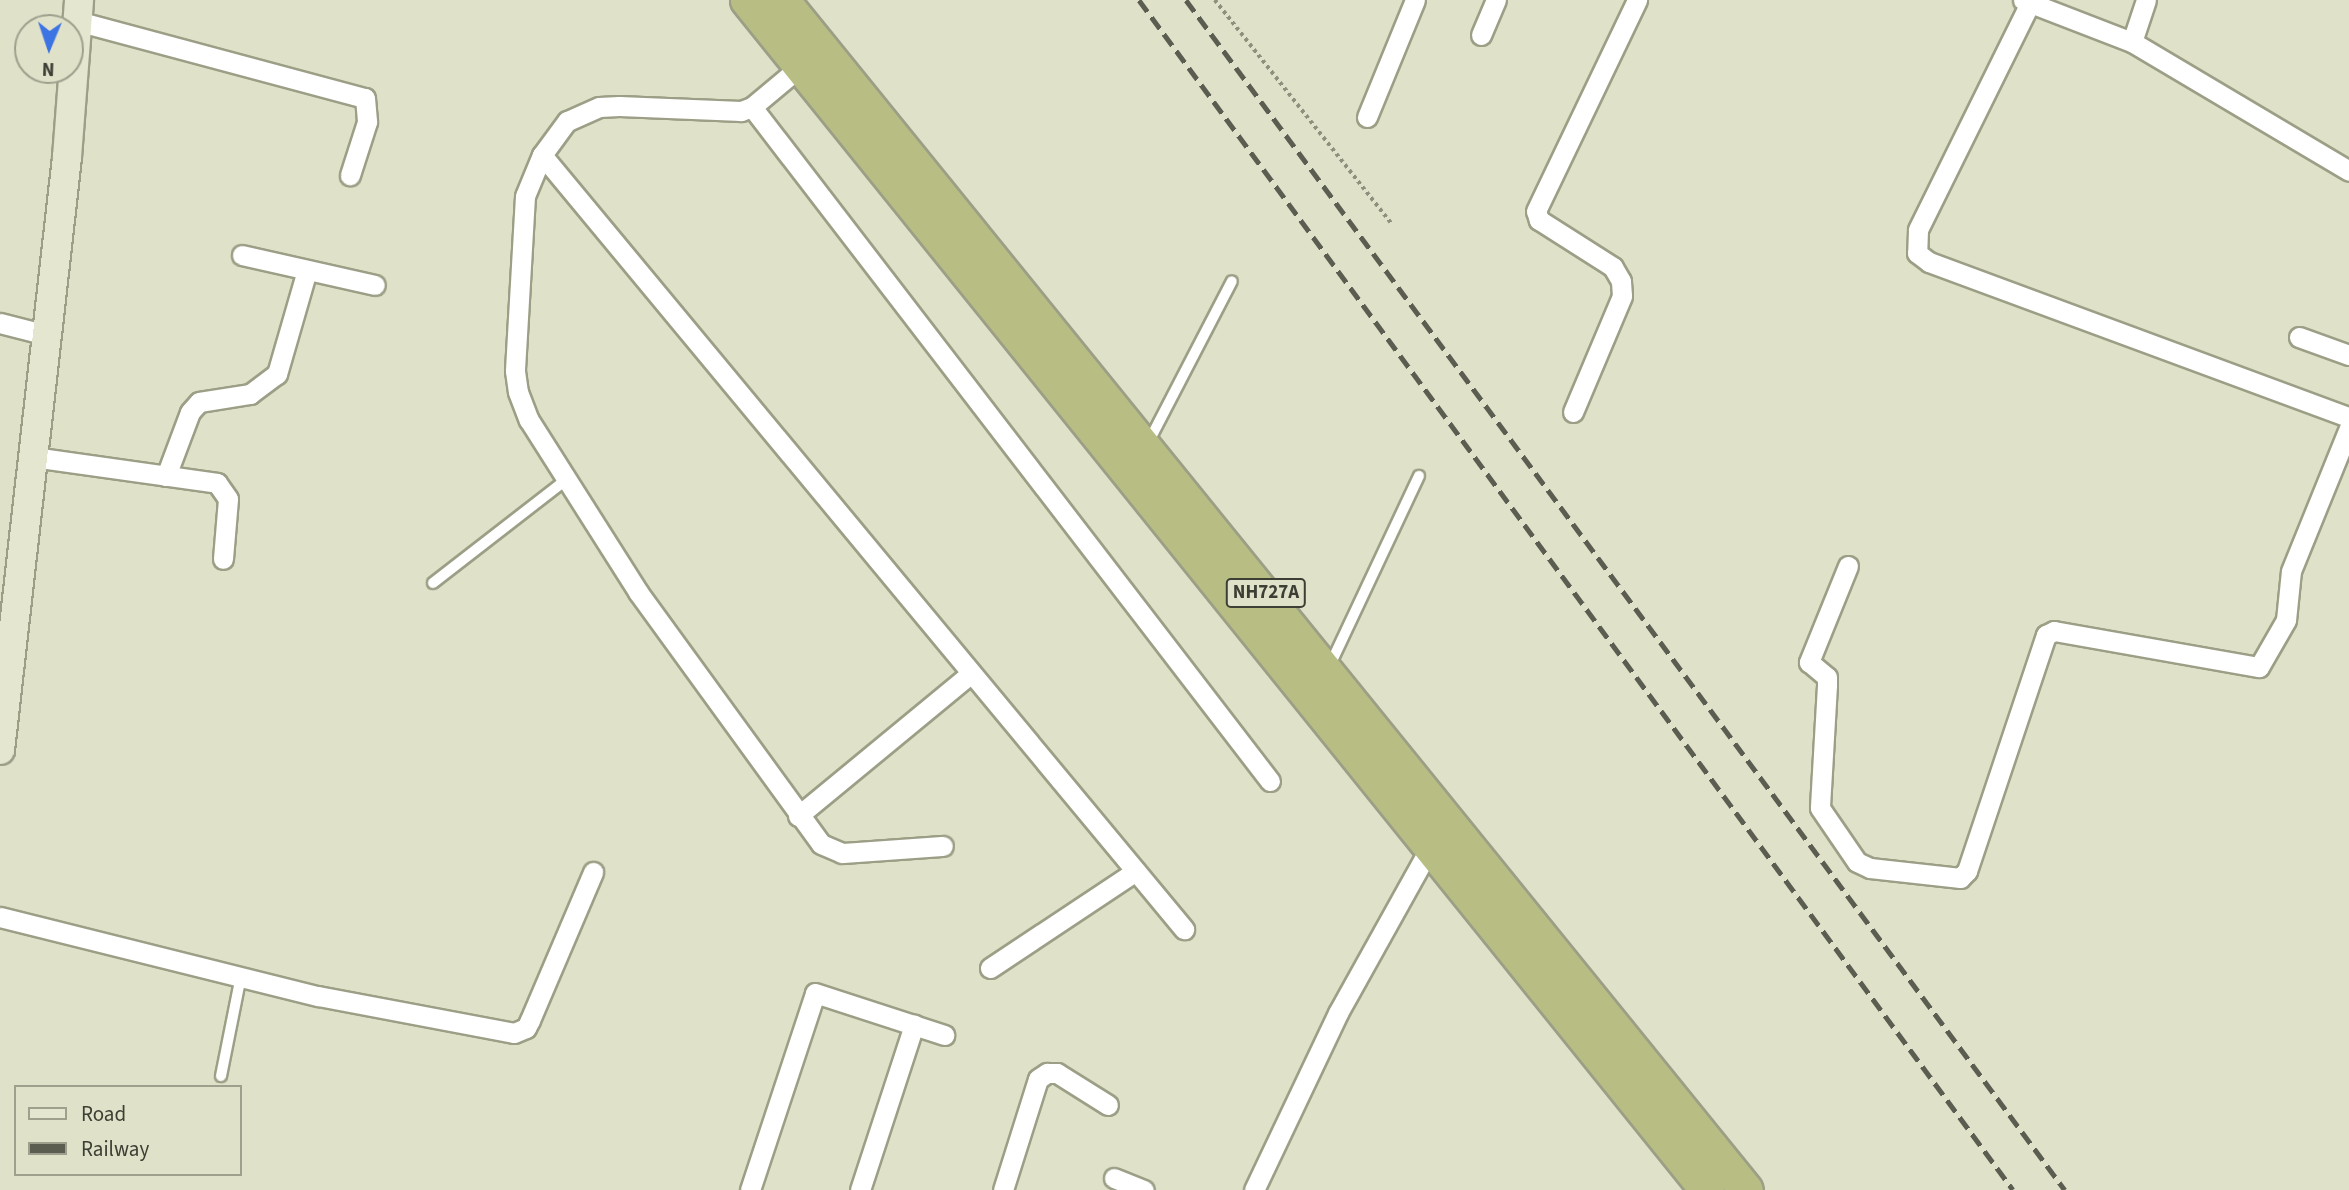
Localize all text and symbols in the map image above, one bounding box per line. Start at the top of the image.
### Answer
north arrow [14,14,84,84]
text: N [42,55,55,82]
road number: NH727A [1226,578,1306,608]
legend [14,1085,242,1176]
text: Road [81,1099,126,1129]
text: Railway [81,1134,149,1164]

